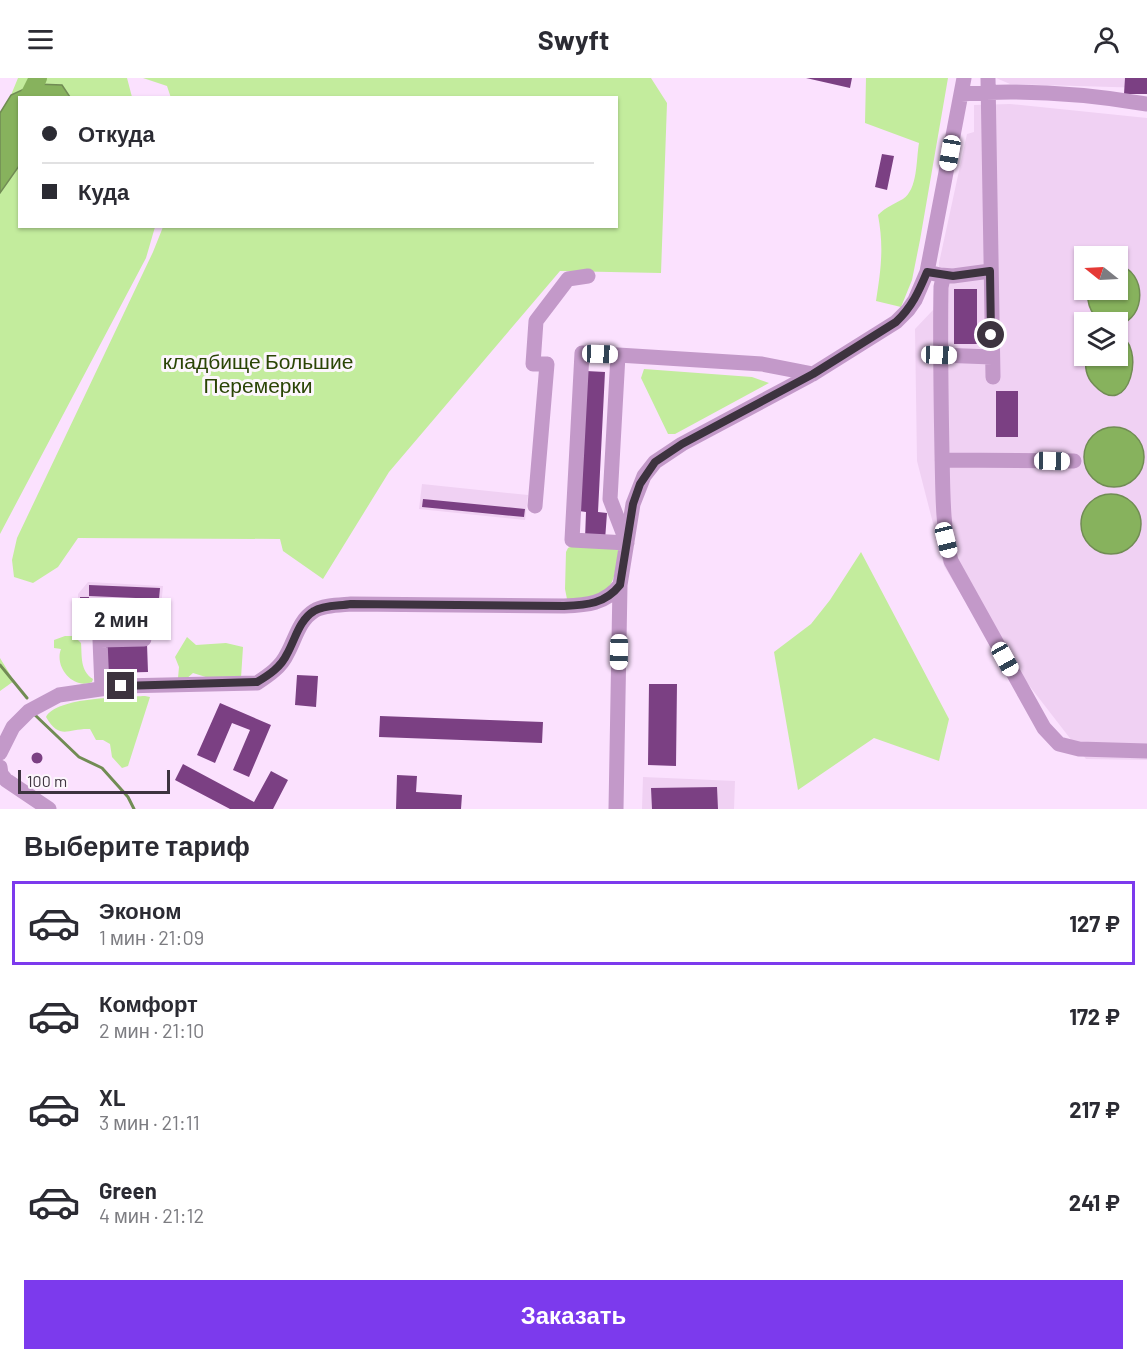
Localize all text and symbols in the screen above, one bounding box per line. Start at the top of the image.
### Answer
icon: menu [24,23,57,56]
text: Swyft [538,23,609,55]
icon: person [1090,23,1123,56]
text: Откуда [78,120,155,146]
car [938,134,962,172]
text: Куда [78,178,129,204]
north arrow [1074,246,1128,300]
map controls [1074,246,1128,366]
button: layers [1074,312,1128,366]
route start [977,321,1004,348]
car [582,344,618,364]
car [921,345,957,365]
park label: кладбище Большие Перемерки [163,348,353,397]
car [1034,452,1070,470]
car [933,520,959,560]
callout: 2 мин [72,599,170,641]
text: 2 мин [94,607,149,631]
car [610,634,628,670]
car [988,639,1022,679]
route end [107,672,134,699]
scale bar [18,767,170,794]
text: 100 m [27,771,67,790]
text: Выберите тариф [24,829,250,861]
icon: car [27,896,81,950]
text: Эконом [99,897,182,923]
text: 127 ₽ [1069,910,1120,936]
text: 1 мин · 21:09 [99,925,204,949]
icon: car [27,989,81,1043]
text: Комфорт [99,990,198,1016]
text: 172 ₽ [1069,1003,1120,1029]
text: 2 мин · 21:10 [99,1018,204,1042]
icon: car [27,1082,81,1136]
text: XL [99,1084,125,1110]
text: 217 ₽ [1069,1096,1120,1122]
text: 3 мин · 21:11 [99,1110,200,1134]
icon: car [27,1175,81,1229]
text: Green [99,1177,157,1203]
text: 241 ₽ [1069,1189,1120,1215]
text: 4 мин · 21:12 [99,1203,204,1227]
button: Заказать [24,1280,1123,1349]

